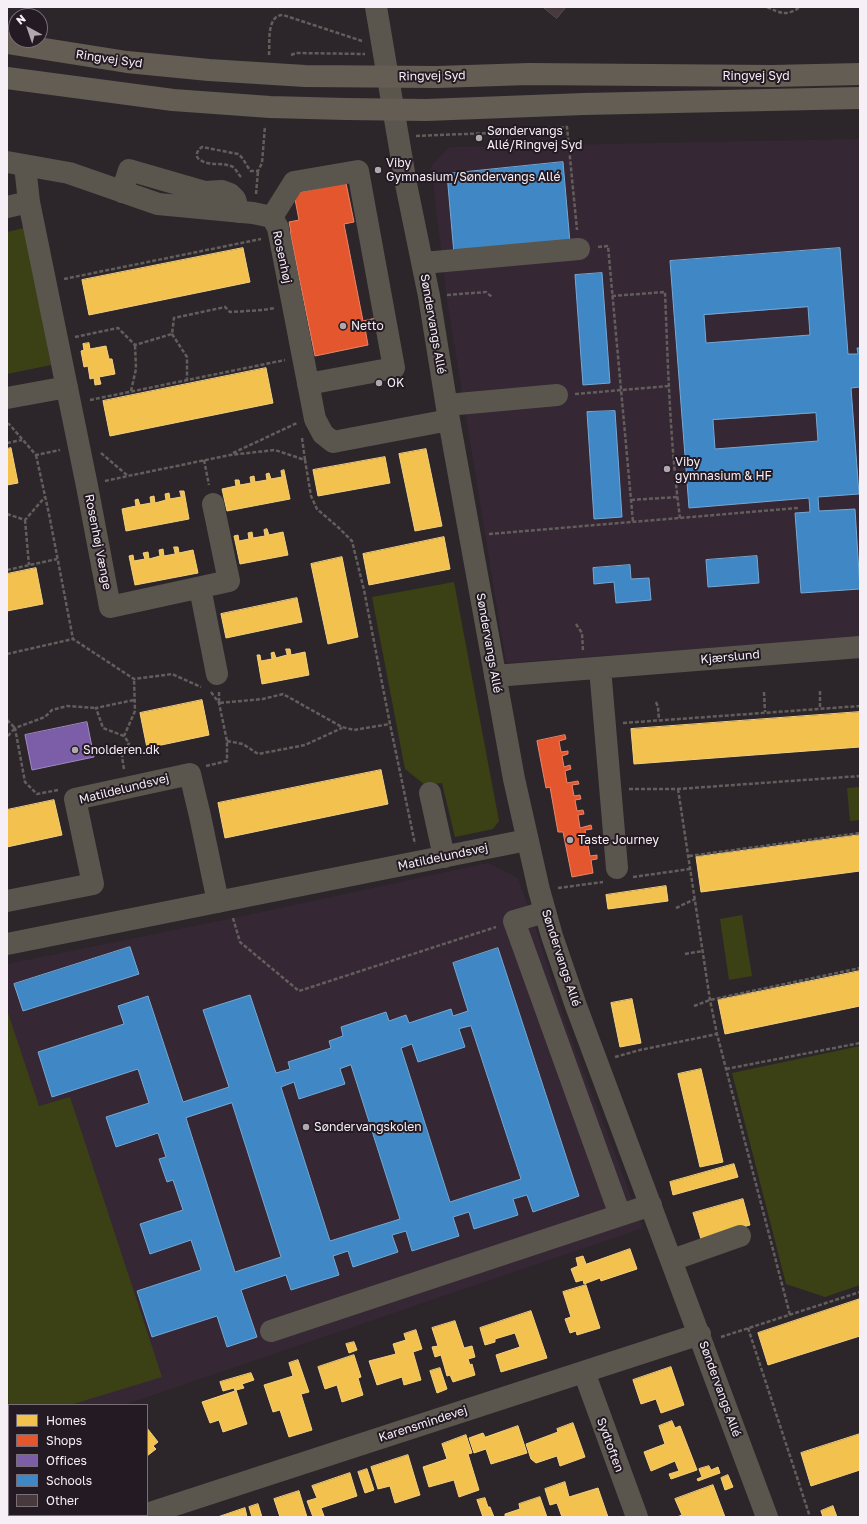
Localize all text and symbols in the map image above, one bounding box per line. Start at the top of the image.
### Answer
north arrow [8,8,48,48]
text: N [13,12,28,27]
street label: Ringvej Syd [75,47,143,71]
street label: Ringvej Syd [398,68,466,84]
street label: Ringvej Syd [722,69,790,83]
place label: Søndervangs Allé/Ringvej Syd [487,124,582,152]
marker: Søndervangs Allé/Ringvej Syd [474,133,484,143]
place label: Viby Gymnasium/Søndervangs Allé [386,156,560,184]
marker: Viby Gymnasium/Søndervangs Allé [373,165,383,175]
street label: Rosenhøj [269,229,295,285]
street label: Søndervangs Allé [417,273,449,375]
place label: Netto [351,319,384,333]
marker: Netto [338,321,348,331]
place label: OK [387,376,404,390]
marker: OK [374,378,384,388]
place label: Viby gymnasium & HF [675,455,772,483]
marker: Viby gymnasium & HF [662,464,672,474]
street label: Rosenhøj Vænge [82,493,114,591]
street label: Søndervangs Allé [473,592,505,694]
street label: Kjærslund [700,647,760,667]
place label: Snolderen.dk [83,743,160,757]
marker: Snolderen.dk [70,745,80,755]
street label: Matildelundsvej [78,771,170,807]
place label: Taste Journey [578,833,659,847]
marker: Taste Journey [565,835,575,845]
street label: Matildelundsvej [397,840,489,874]
street label: Søndervangs Allé [539,908,583,1008]
place label: Søndervangskolen [314,1120,422,1134]
marker: Søndervangskolen [301,1122,311,1132]
street label: Søndervangs Allé [696,1339,744,1439]
street label: Karensmindevej [377,1403,469,1445]
legend [8,1404,148,1516]
text: Homes [46,1413,86,1428]
street label: Sydtoften [593,1416,627,1474]
text: Shops [46,1433,82,1448]
text: Offices [46,1453,87,1468]
text: Schools [46,1473,92,1488]
text: Other [46,1493,79,1508]

